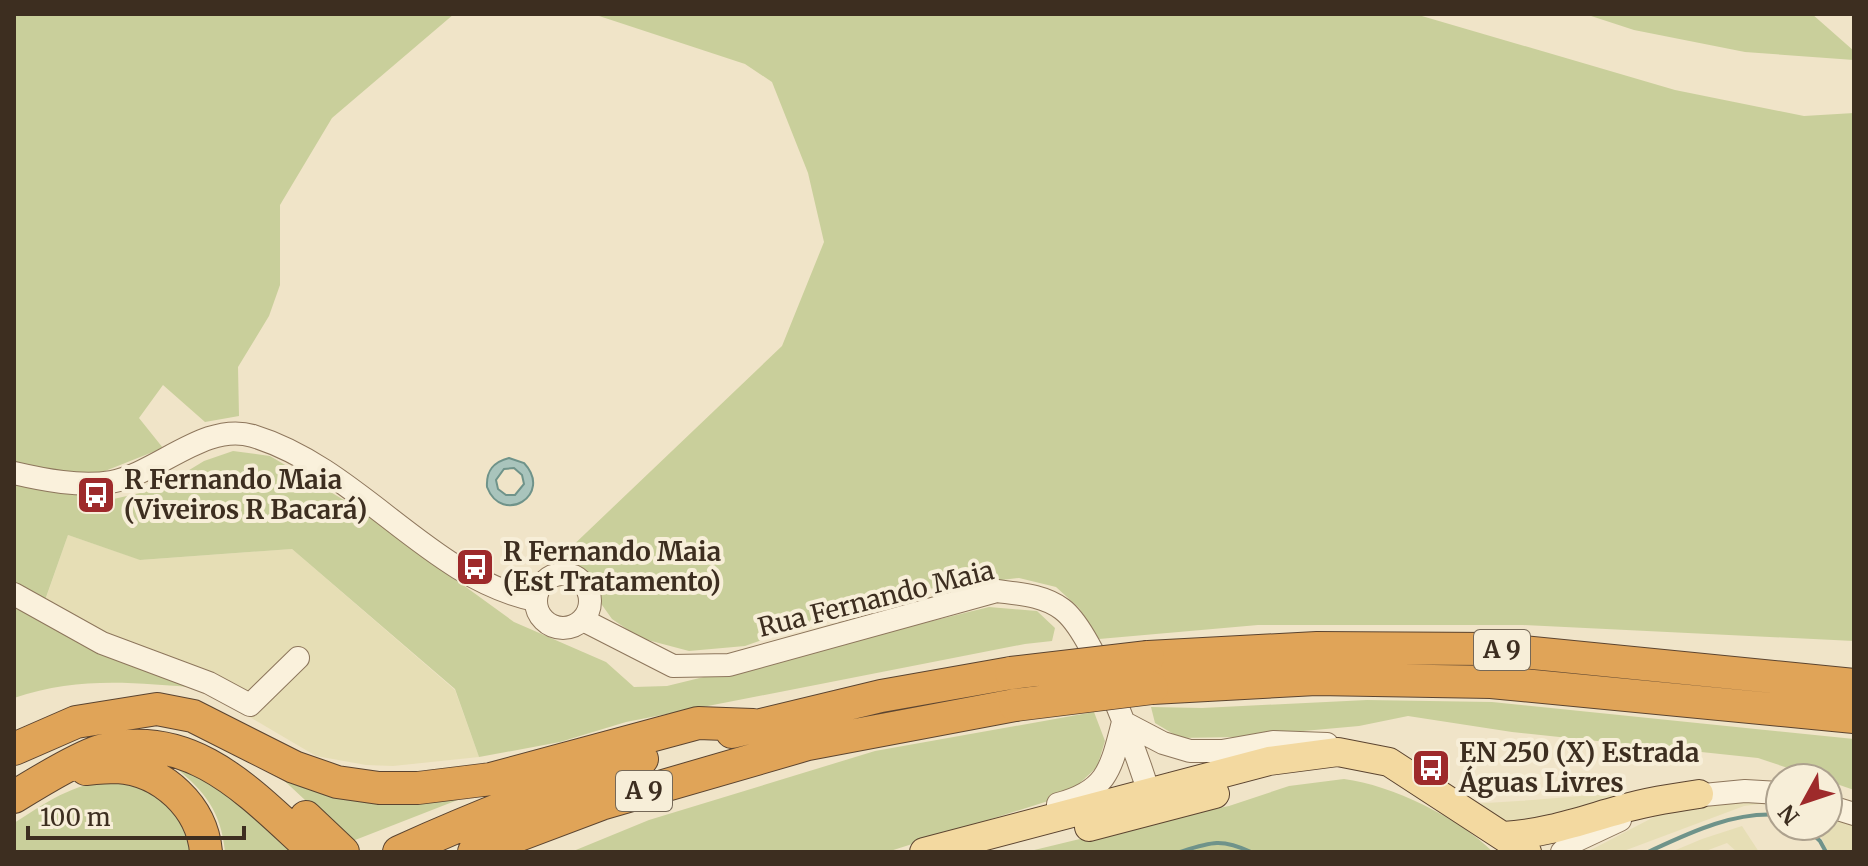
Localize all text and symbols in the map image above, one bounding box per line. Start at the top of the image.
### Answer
place label: R Fernando Maia (Viveiros R Bacará) [124,463,367,526]
bus stop icon: R Fernando Maia (Viveiros R Bacará) [75,474,117,516]
place label: R Fernando Maia (Est Tratamento) [503,535,721,598]
bus stop icon: R Fernando Maia (Est Tratamento) [454,546,496,588]
street label: Rua Fernando Maia [754,553,997,644]
road number: A 9 [1474,630,1530,670]
place label: EN 250 (X) Estrada Águas Livres [1458,736,1700,799]
bus stop icon: EN 250 (X) Estrada Águas Livres [1410,747,1452,789]
north arrow [1764,762,1844,842]
road number: A 9 [616,771,672,811]
scale bar [28,790,244,840]
text: N [1772,799,1805,831]
text: 100 m [40,802,111,833]

